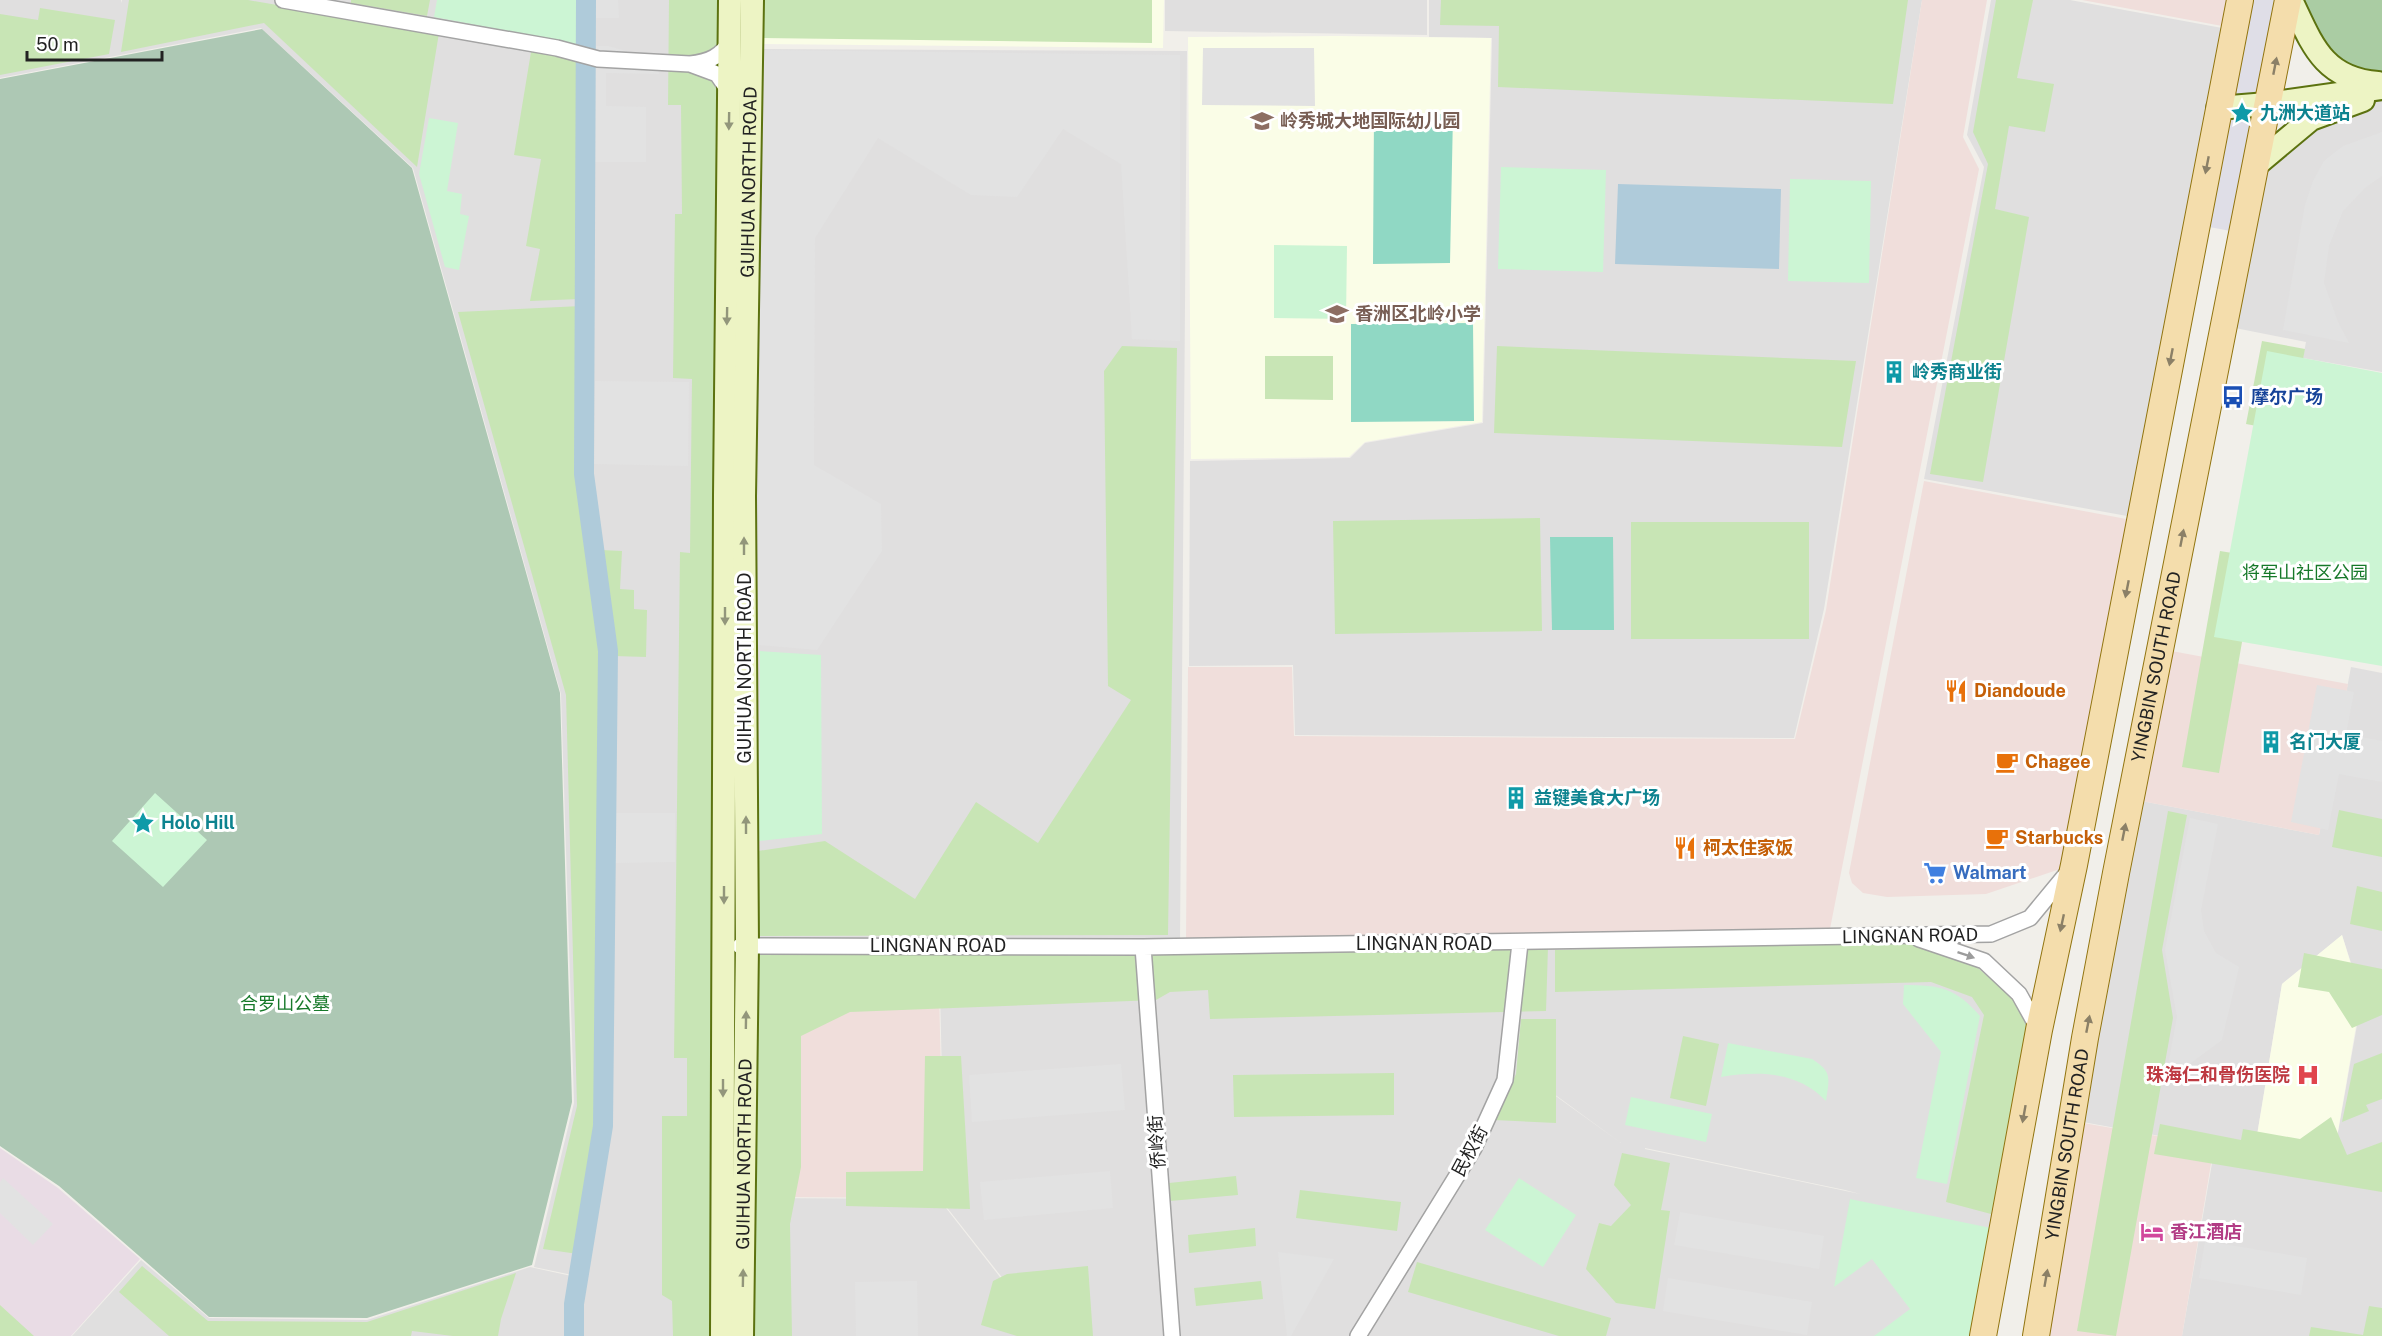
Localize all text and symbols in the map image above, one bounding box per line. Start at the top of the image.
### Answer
scale bar [27,24,162,62]
text: 50 m [36,34,79,55]
one-way arrow [2271,57,2280,76]
street label: GUIHUA NORTH ROAD [737,86,761,278]
place icon: 九洲大道站 [2229,100,2255,126]
place label: 九洲大道站 [2260,102,2350,123]
school or university icon: 岭秀城大地国际幼儿园 [1249,108,1275,134]
place label: 岭秀城大地国际幼儿园 [1280,110,1460,131]
one-way arrow [724,112,734,131]
one-way arrow [2202,156,2211,175]
school or university icon: 香洲区北岭小学 [1324,301,1350,327]
place label: 香洲区北岭小学 [1355,303,1481,324]
one-way arrow [722,307,731,326]
one-way arrow [2166,347,2175,366]
building icon: 岭秀商业街 [1881,359,1907,385]
place label: 岭秀商业街 [1912,361,2002,382]
bus stop icon: 摩尔广场 [2220,384,2246,410]
place label: 摩尔广场 [2251,386,2323,407]
one-way arrow [2178,528,2187,547]
one-way arrow [739,536,749,555]
park label: 将军山社区公园 [2242,562,2368,583]
street label: YINGBIN SOUTH ROAD [2127,569,2185,764]
street label: GUIHUA NORTH ROAD [734,572,755,764]
one-way arrow [2122,580,2131,599]
one-way arrow [720,607,730,626]
restaurant icon: Diandoude [1943,678,1969,704]
place label: Diandoude [1974,680,2066,701]
building icon: 名门大厦 [2258,729,2284,755]
place label: 名门大厦 [2289,731,2361,752]
cafe icon: Chagee [1994,749,2020,775]
place label: Chagee [2025,751,2091,772]
building icon: 益键美食大广场 [1503,785,1529,811]
place label: 益键美食大广场 [1534,787,1660,808]
place icon: Holo Hill [130,810,156,836]
place label: Holo Hill [161,812,235,833]
one-way arrow [741,815,751,834]
one-way arrow [2120,822,2129,841]
cafe icon: Starbucks [1984,825,2010,851]
place label: Starbucks [2015,827,2103,848]
restaurant icon: 柯太住家饭 [1672,835,1698,861]
place label: 柯太住家饭 [1703,837,1793,858]
supermarket icon: Walmart [1922,860,1948,886]
place label: Walmart [1953,862,2027,883]
one-way arrow [719,886,729,905]
one-way arrow [2057,913,2066,932]
street label: LINGNAN ROAD [1842,924,1978,947]
street label: LINGNAN ROAD [1356,933,1492,954]
street label: LINGNAN ROAD [870,935,1006,956]
one-way arrow [1957,951,1975,961]
park label: 合罗山公墓 [240,993,330,1014]
one-way arrow [741,1010,751,1029]
one-way arrow [2084,1014,2093,1033]
street label: YINGBIN SOUTH ROAD [2041,1047,2093,1242]
street label: GUIHUA NORTH ROAD [732,1058,756,1250]
hospital icon: 珠海仁和骨伤医院 [2295,1062,2321,1088]
place label: 珠海仁和骨伤医院 [2146,1064,2290,1085]
one-way arrow [718,1078,728,1097]
one-way arrow [2019,1105,2028,1124]
street label: 侨岭街 [1144,1114,1169,1170]
street label: 民权街 [1448,1122,1492,1180]
hotel icon: 香江酒店 [2139,1219,2165,1245]
place label: 香江酒店 [2170,1221,2242,1242]
one-way arrow [738,1268,748,1287]
one-way arrow [2042,1269,2051,1288]

